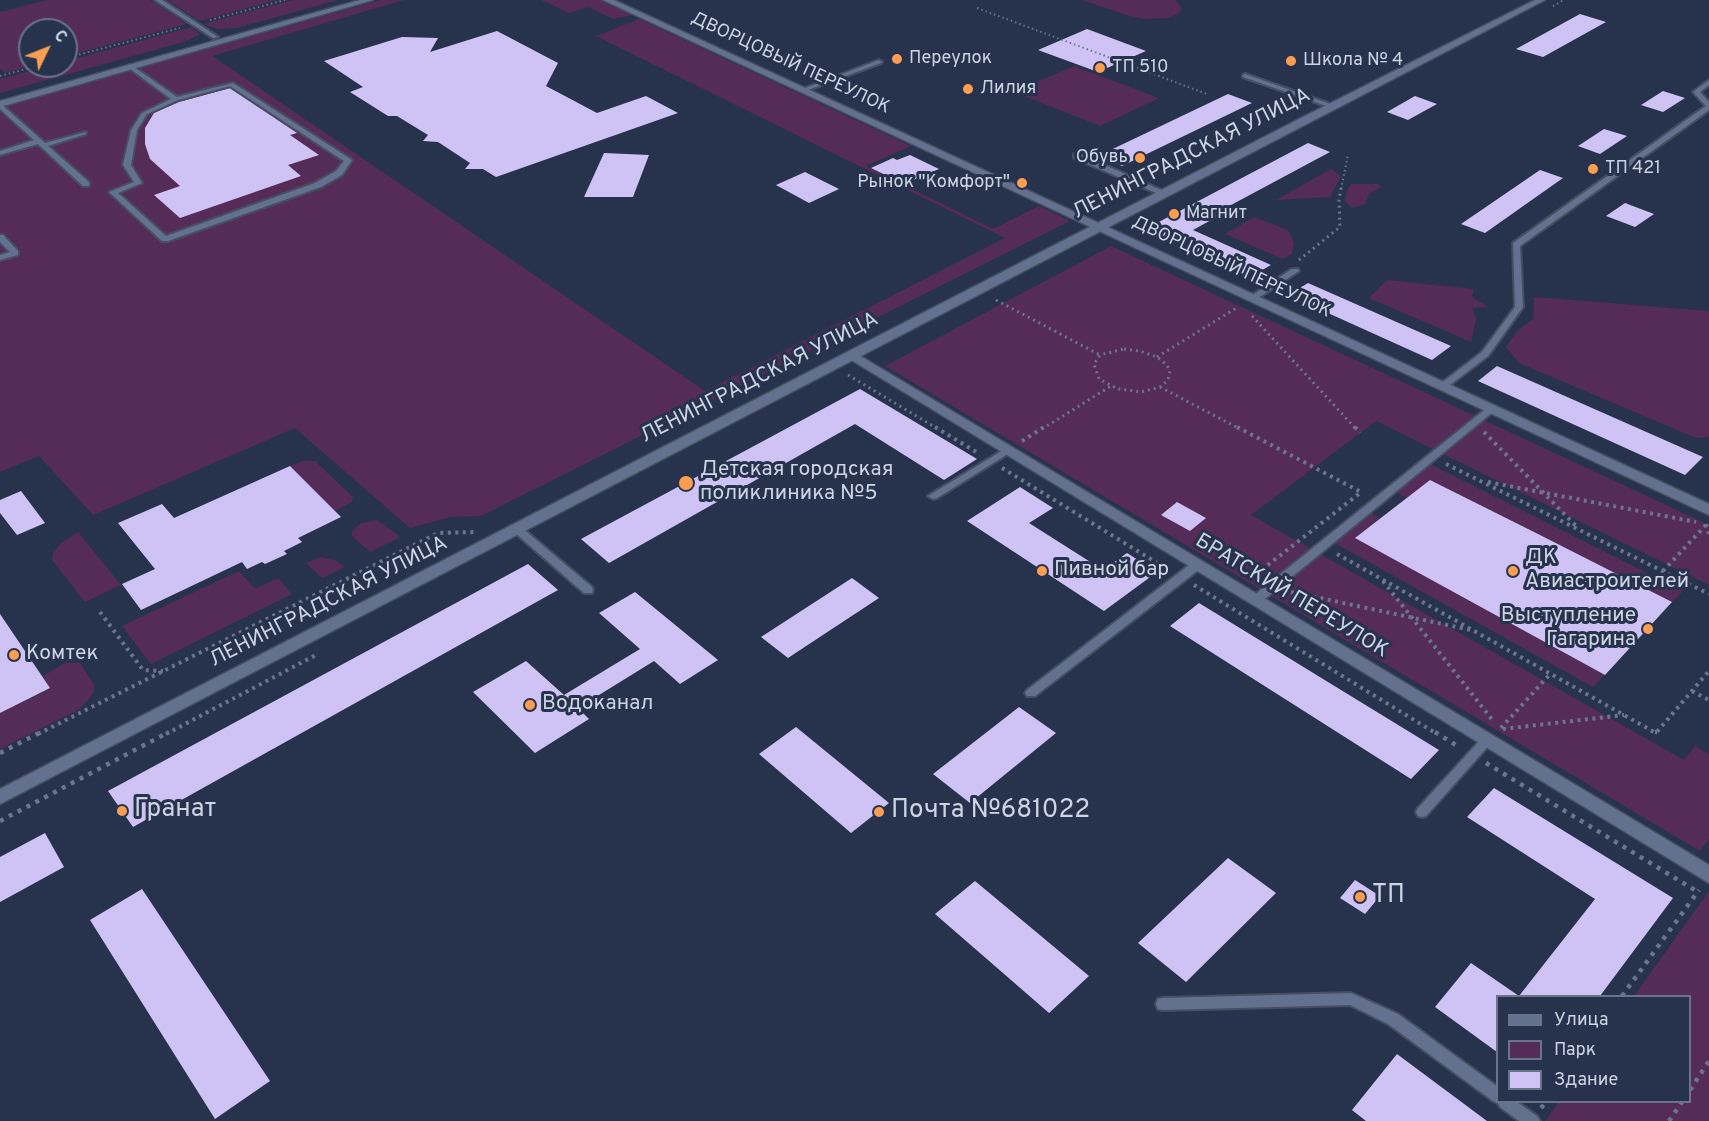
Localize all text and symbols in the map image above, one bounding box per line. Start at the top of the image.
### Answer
street label: ДВОРЦОВЫЙ ПЕРЕУЛОК [687,8,893,120]
north arrow [18,18,78,78]
text: С [49,27,70,48]
place label: Переулок [909,48,992,70]
place label: Школа № 4 [1303,50,1403,72]
marker: Переулок [890,52,904,66]
marker: Школа № 4 [1284,54,1298,68]
place label: ТП 510 [1112,57,1169,79]
marker: ТП 510 [1093,61,1107,75]
place label: Лилия [980,78,1036,100]
marker: Лилия [961,82,975,96]
street label: ЛЕНИНГРАДСКАЯ УЛИЦА [1069,84,1315,226]
place label: Обувь [1076,147,1128,169]
marker: Обувь [1133,151,1147,165]
place label: ТП 421 [1605,158,1661,180]
marker: ТП 421 [1586,162,1600,176]
place label: Рынок "Комфорт" [857,172,1010,194]
marker: Рынок "Комфорт" [1015,176,1029,190]
place label: Магнит [1186,203,1247,225]
marker: Магнит [1167,207,1181,221]
street label: ДВОРЦОВЫЙ ПЕРЕУЛОК [1128,212,1334,324]
street label: ЛЕНИНГРАДСКАЯ УЛИЦА [637,308,883,450]
place label: Детская городская поликлиника №5 [700,458,893,508]
marker: Детская городская поликлиника №5 [677,474,695,492]
street label: БРАТСКИЙ ПЕРЕУЛОК [1190,529,1392,665]
street label: ЛЕНИНГРАДСКАЯ УЛИЦА [206,532,452,674]
place label: ДК Авиастроителей [1525,546,1689,596]
place label: Пивной бар [1054,558,1169,584]
marker: Пивной бар [1035,564,1049,578]
marker: ДК Авиастроителей [1506,564,1520,578]
place label: Выступление Гагарина [1501,604,1636,654]
marker: Выступление Гагарина [1641,622,1655,636]
place label: Комтек [26,642,98,668]
marker: Комтек [7,648,21,662]
place label: Водоканал [542,692,653,718]
marker: Водоканал [523,698,537,712]
place label: Гранат [134,795,216,827]
place label: Почта №681022 [891,796,1090,828]
marker: Гранат [115,804,129,818]
marker: Почта №681022 [872,805,886,819]
place label: ТП [1372,881,1405,913]
marker: ТП [1353,890,1367,904]
legend [1496,995,1691,1103]
text: Улица [1554,1009,1608,1032]
text: Парк [1554,1039,1596,1062]
text: Здание [1554,1069,1618,1092]

